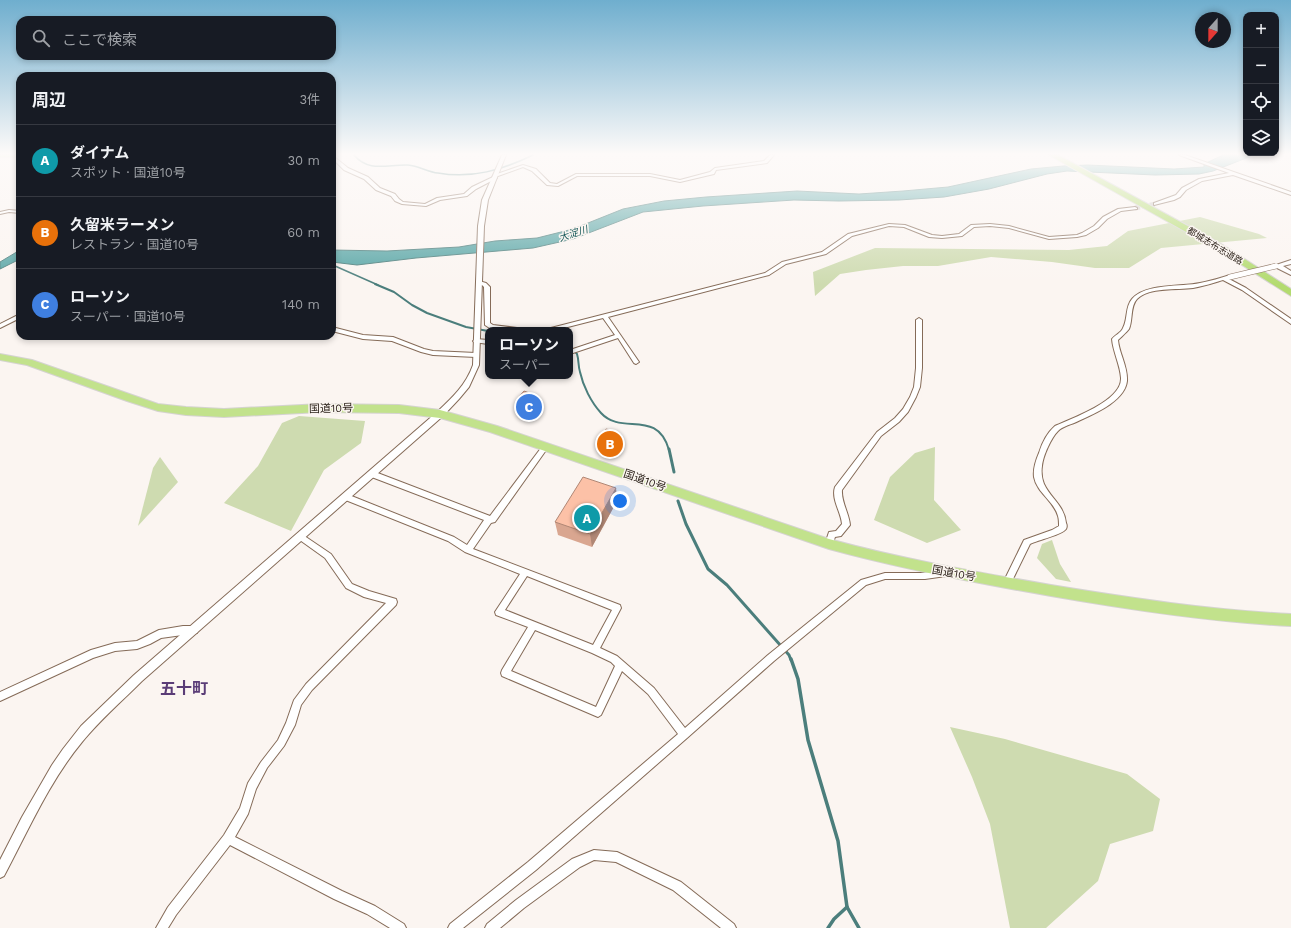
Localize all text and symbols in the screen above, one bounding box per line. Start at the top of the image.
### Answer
north arrow [1195,12,1231,48]
map controls [1243,12,1279,156]
button: + [1243,12,1279,48]
search box [16,16,336,60]
icon: search [30,27,52,49]
text: ここで検索 [62,31,137,49]
button: − [1243,48,1279,84]
button: locate [1243,84,1279,120]
text: 周辺 [32,90,66,110]
text: 3件 [299,92,320,107]
button: layers [1243,120,1279,156]
text: ダイナム [70,144,129,162]
text: A [41,153,49,168]
text: 30 m [288,153,320,168]
text: スポット · 国道10号 [70,165,186,180]
text: 久留米ラーメン [70,216,174,234]
water label: 大淀川 [557,223,590,243]
text: B [41,225,49,240]
text: 60 m [287,225,320,240]
street label: 都城志布志道路 [1185,225,1245,267]
text: レストラン · 国道10号 [70,237,199,252]
text: ローソン [70,288,130,306]
text: C [41,297,49,312]
text: 140 m [282,297,320,312]
text: スーパー · 国道10号 [70,309,186,324]
popup [485,327,573,379]
text: ローソン [499,336,559,354]
text: スーパー [499,357,551,372]
pin: C [516,392,542,422]
street label: 国道10号 [309,402,353,415]
pin: B [597,429,623,459]
street label: 国道10号 [622,467,668,494]
your location [610,491,630,511]
pin: A [574,503,600,533]
street label: 国道10号 [931,563,977,584]
district label: 五十町 [160,679,208,698]

